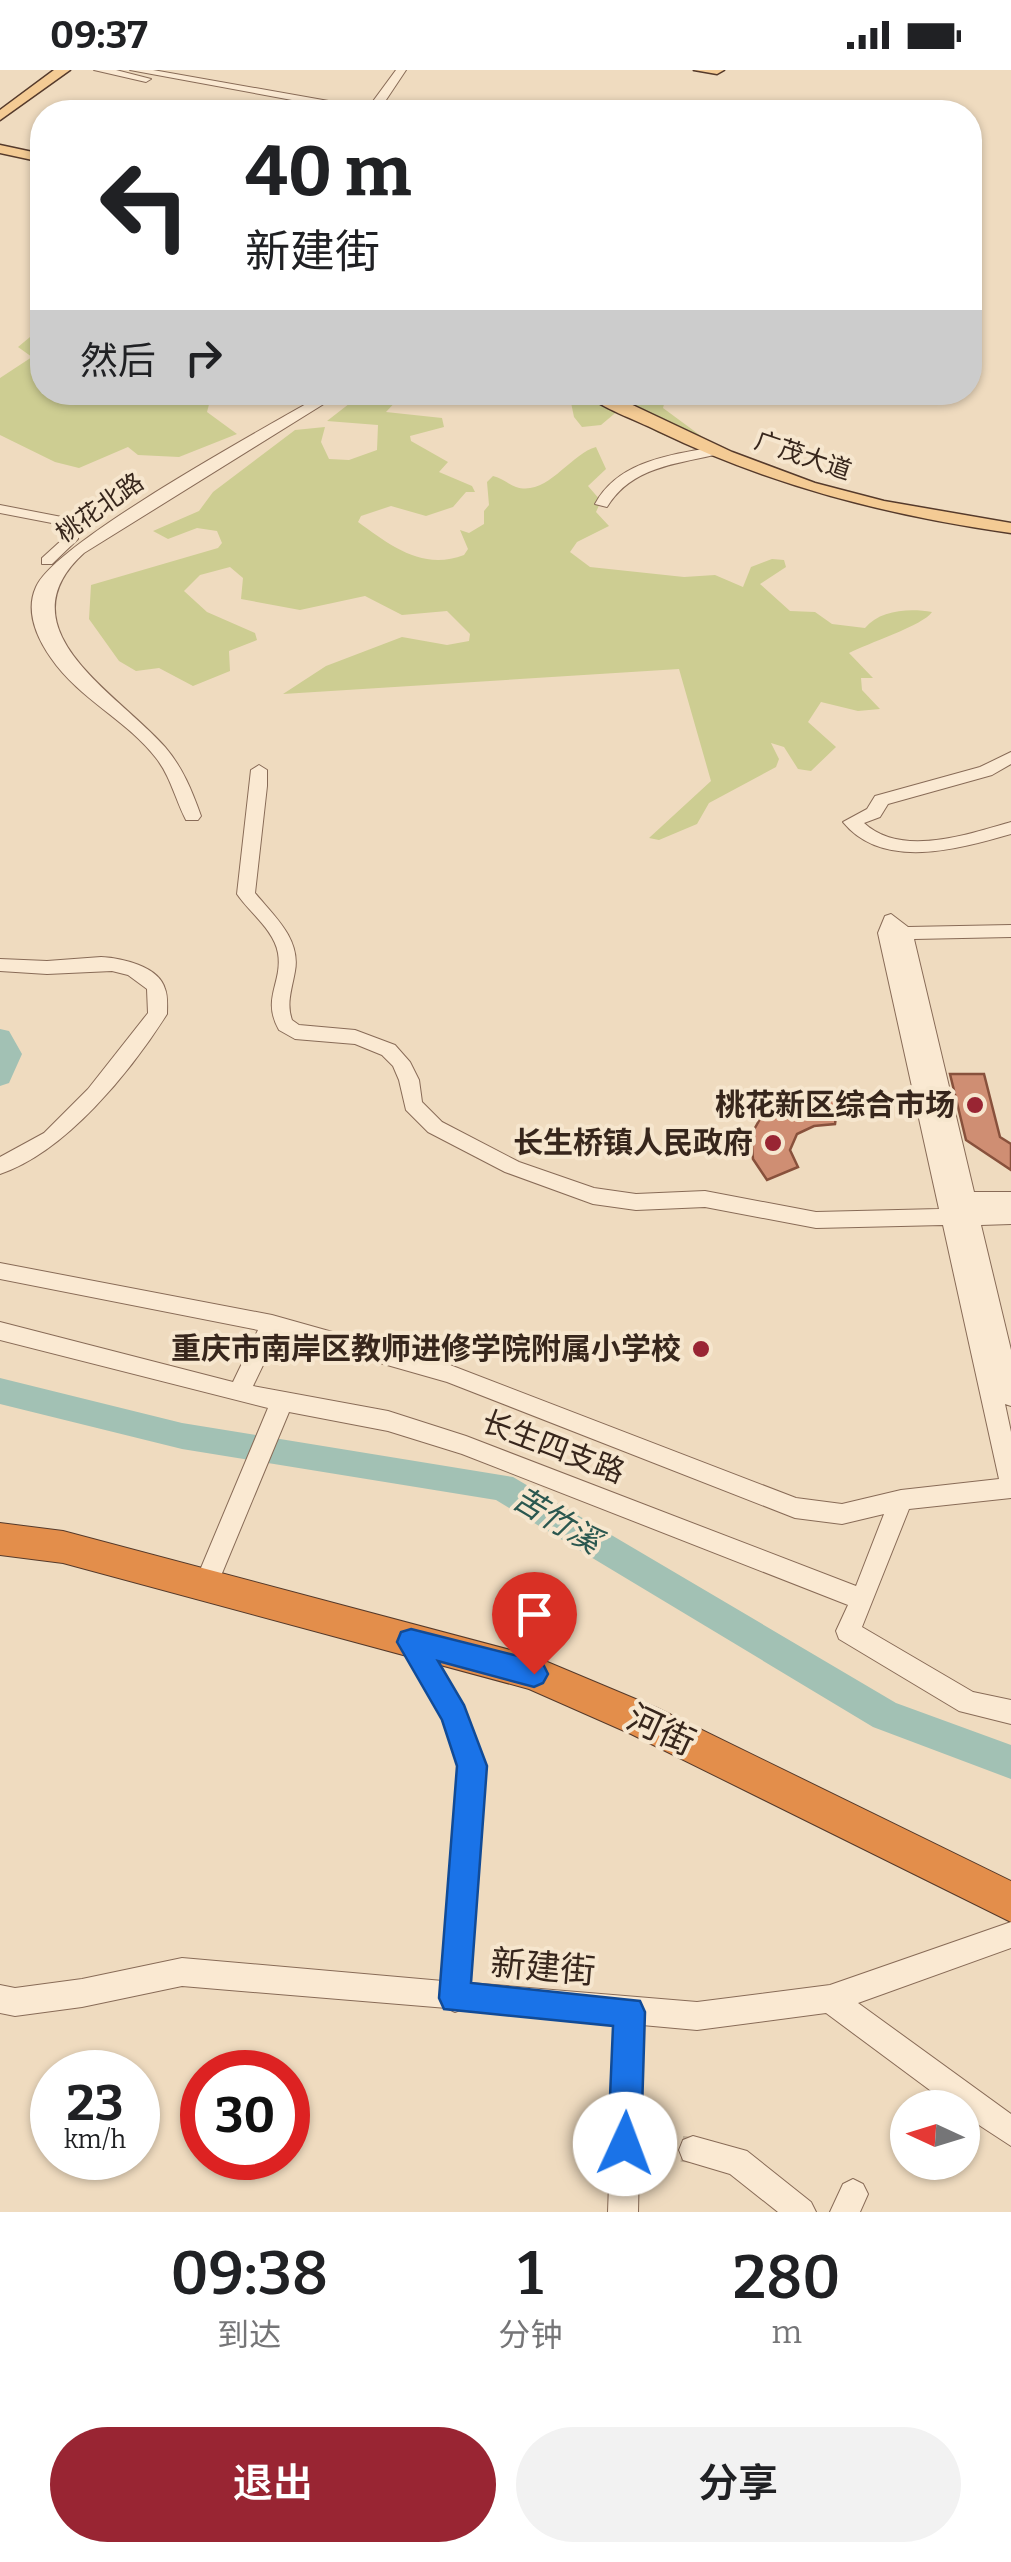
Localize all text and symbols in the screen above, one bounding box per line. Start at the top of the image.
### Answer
text: 09:37 [50,12,148,58]
text: 40 m [245,130,411,214]
icon: left [80,140,210,270]
text: 新建街 [245,225,380,279]
icon: right [176,330,231,385]
text: 然后 [80,338,156,384]
street label: 广茂大道 [751,426,855,486]
street label: 桃花北路 [50,467,150,549]
place label: 桃花新区综合市场 [715,1087,955,1123]
marker: 桃花新区综合市场 [964,1094,986,1116]
place label: 长生桥镇人民政府 [513,1125,753,1161]
marker: 长生桥镇人民政府 [762,1132,784,1154]
place label: 重庆市南岸区教师进修学院附属小学校 [171,1331,681,1367]
marker: 重庆市南岸区教师进修学院附属小学校 [690,1338,712,1360]
street label: 长生四支路 [477,1403,629,1491]
water label: 苦竹溪 [506,1479,610,1563]
pin [492,1572,577,1675]
icon: arrive [507,1587,562,1642]
street label: 河街 [620,1696,702,1764]
street label: 新建街 [489,1942,597,1992]
speed limit sign: 30 [180,2050,310,2180]
text: 23 [67,2073,123,2133]
north arrow [890,2090,980,2180]
map controls [890,2090,980,2180]
position arrow [573,2092,677,2196]
text: km/h [64,2125,126,2155]
text: 09:38 [170,2238,328,2310]
text: 1 [518,2238,543,2310]
text: 280 [733,2242,841,2314]
text: m [771,2313,802,2351]
text: 到达 [217,2316,281,2354]
text: 分钟 [498,2316,562,2354]
button: 退出 [50,2427,496,2542]
button: 分享 [516,2427,961,2542]

